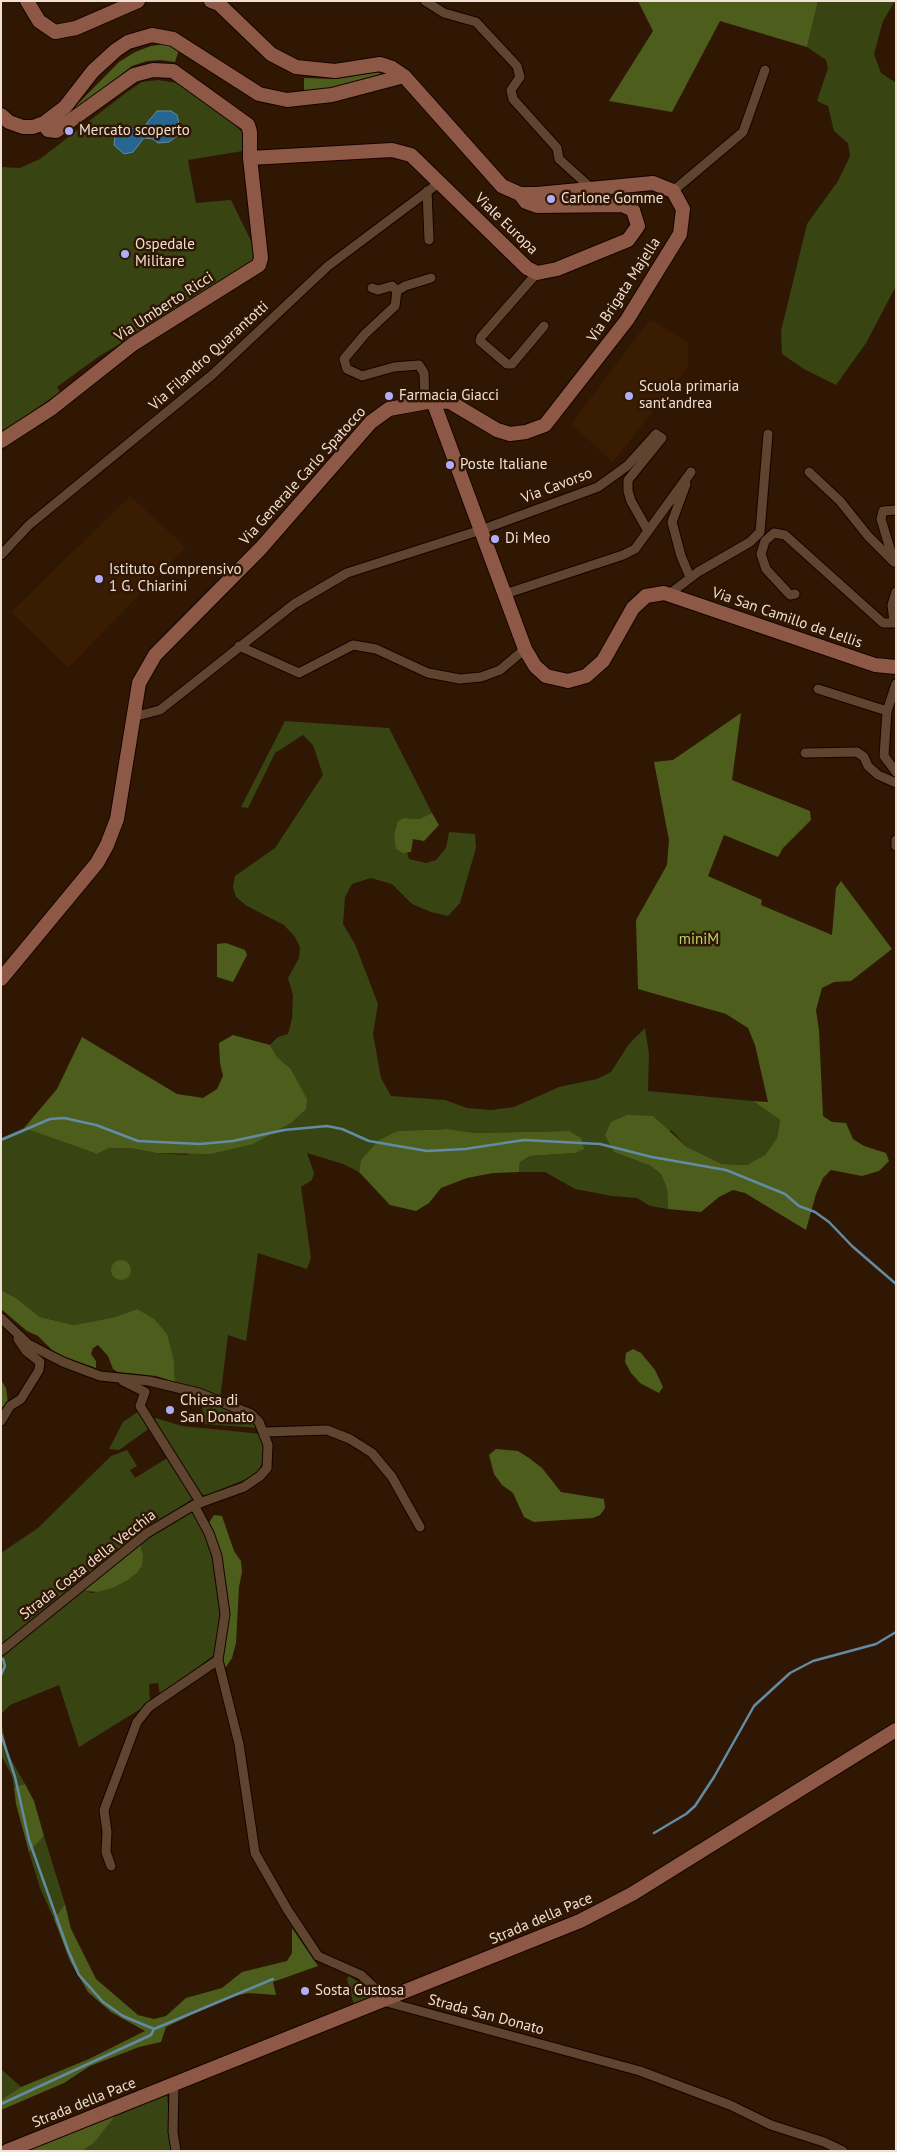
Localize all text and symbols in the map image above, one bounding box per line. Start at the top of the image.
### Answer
place label: Mercato scoperto [79,122,190,140]
marker: Mercato scoperto [63,125,75,137]
street label: Viale Europa [471,189,541,259]
place label: Carlone Gomme [561,190,663,208]
marker: Carlone Gomme [545,193,557,205]
street label: Via Brigata Majella [583,234,665,346]
place label: Ospedale Militare [135,236,195,271]
marker: Ospedale Militare [119,248,131,260]
street label: Via Umberto Ricci [111,268,217,346]
street label: Via Filandro Quarantotti [146,298,272,414]
place label: Scuola primaria sant'andrea [639,378,739,413]
place label: Farmacia Giacci [399,387,499,405]
marker: Farmacia Giacci [383,390,395,402]
marker: Scuola primaria sant'andrea [623,390,635,402]
street label: Via Generale Carlo Spatocco [236,403,370,549]
place label: Poste Italiane [460,456,547,474]
marker: Poste Italiane [444,459,456,471]
street label: Via Cavorso [519,464,595,508]
place label: Di Meo [505,530,550,548]
marker: Di Meo [489,533,501,545]
place label: Istituto Comprensivo 1 G. Chiarini [109,561,242,596]
marker: Istituto Comprensivo 1 G. Chiarini [93,573,105,585]
street label: Via San Camillo de Lellis [710,584,864,652]
park label: miniM [679,931,719,949]
place label: Chiesa di San Donato [180,1392,254,1427]
marker: Chiesa di San Donato [164,1404,176,1416]
street label: Strada Costa della Vecchia [16,1506,160,1624]
street label: Strada della Pace [487,1889,595,1949]
place label: Sosta Gustosa [315,1982,404,2000]
marker: Sosta Gustosa [299,1985,311,1997]
street label: Strada San Donato [426,1991,546,2039]
street label: Strada della Pace [29,2074,139,2132]

